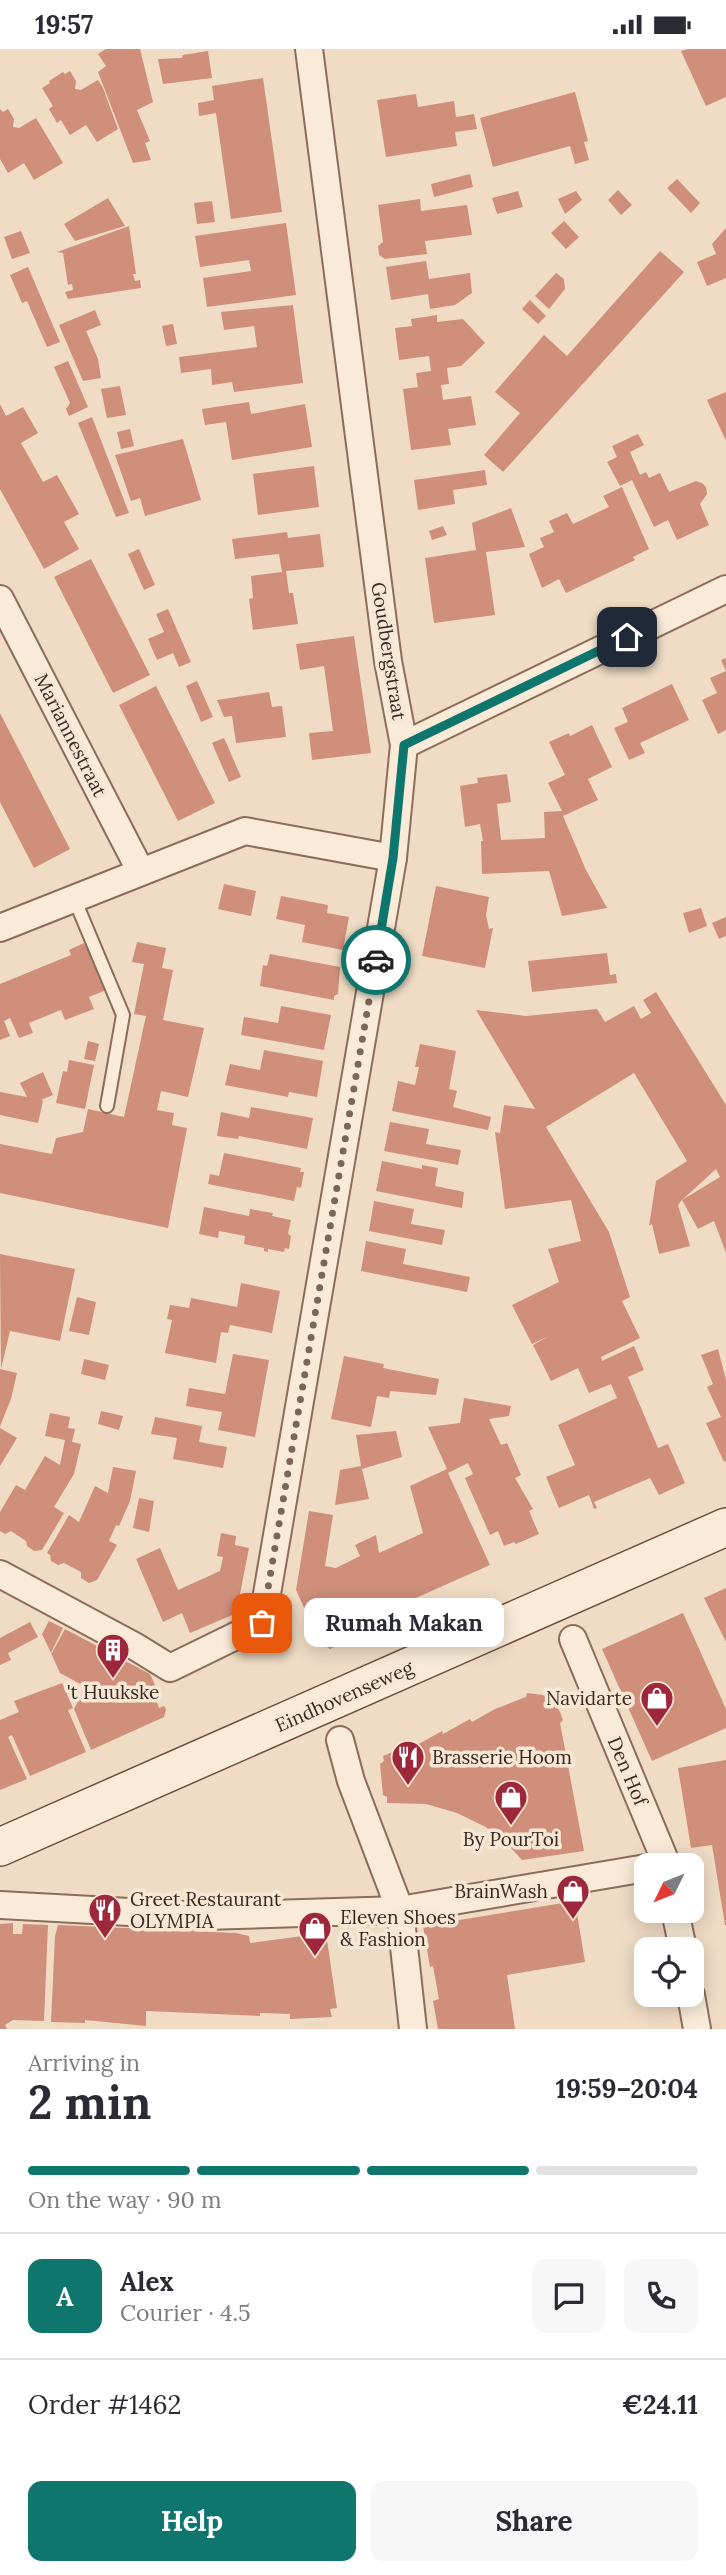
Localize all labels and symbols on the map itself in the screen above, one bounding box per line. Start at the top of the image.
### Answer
street label: Goudbergstraat [366,580,412,722]
pin [597,607,657,667]
street label: Mariannestraat [30,669,113,801]
courier [341,925,411,995]
pin [232,1593,292,1653]
callout: Rumah Makan [304,1599,504,1647]
building icon: 't Huukske [94,1631,132,1680]
street label: Eindhovenseweg [271,1655,417,1737]
shop icon: Navidarte [638,1679,676,1728]
place label: 't Huukske [67,1680,159,1704]
place label: Navidarte [546,1686,632,1710]
street label: Den Hof [603,1733,654,1811]
restaurant icon: Brasserie Hoom [389,1738,427,1787]
place label: Brasserie Hoom [432,1745,572,1769]
shop icon: By PourToi [492,1778,530,1827]
place label: By PourToi [463,1827,559,1851]
north arrow [634,1853,704,1923]
shop icon: BrainWash [554,1872,592,1921]
place label: BrainWash [454,1879,548,1903]
place label: Greet Restaurant OLYMPIA [130,1887,282,1933]
restaurant icon: Greet Restaurant OLYMPIA [86,1891,124,1940]
place label: Eleven Shoes & Fashion [340,1905,456,1951]
shop icon: Eleven Shoes & Fashion [296,1909,334,1958]

